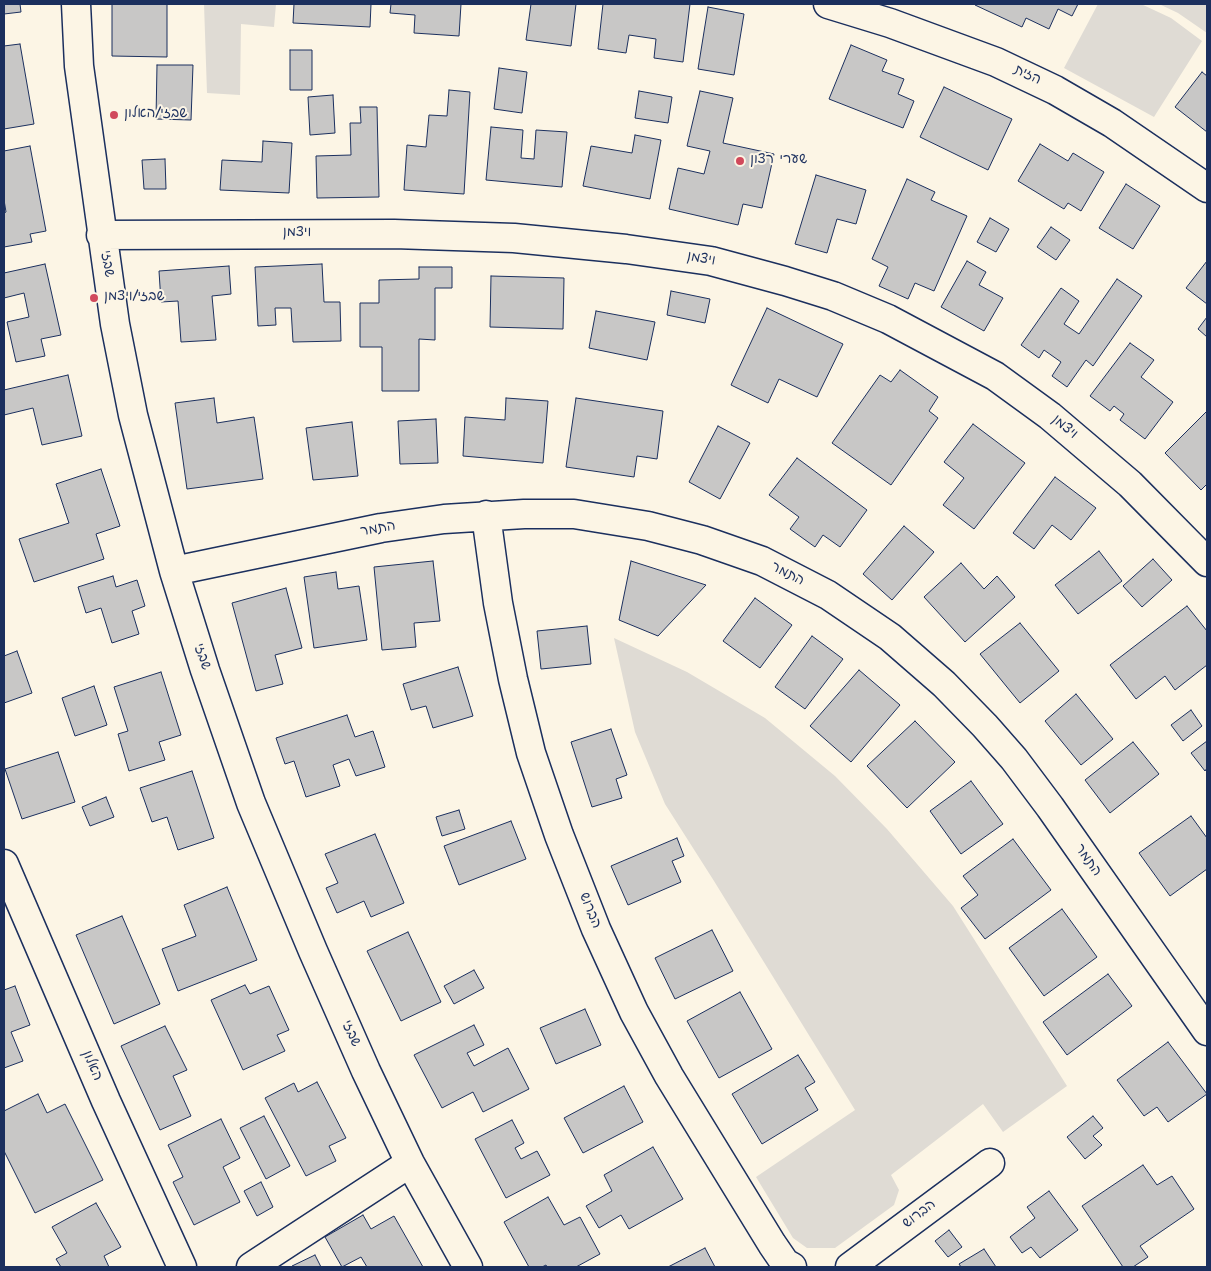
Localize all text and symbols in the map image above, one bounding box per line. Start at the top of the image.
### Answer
street label: הזית [1011,62,1043,90]
place label: שבזי/האלון [124,107,187,123]
marker: שבזי/האלון [108,109,120,121]
place label: שערי רצון [750,153,807,169]
marker: שערי רצון [734,155,746,167]
street label: ויצמן [283,226,311,242]
street label: שבזי [96,249,116,279]
street label: ויצמן [685,249,717,271]
place label: שבזי/ויצמן [104,290,165,306]
marker: שבזי/ויצמן [88,292,100,304]
street label: ויצמן [1048,412,1080,444]
street label: התמר [359,519,397,541]
street label: התמר [767,559,807,591]
street label: שבזי [189,642,213,672]
street label: התמר [1070,842,1104,880]
street label: הברוש [574,890,604,932]
street label: שבזי [337,1018,363,1050]
street label: האלון [77,1048,105,1084]
street label: הברוש [900,1197,940,1233]

